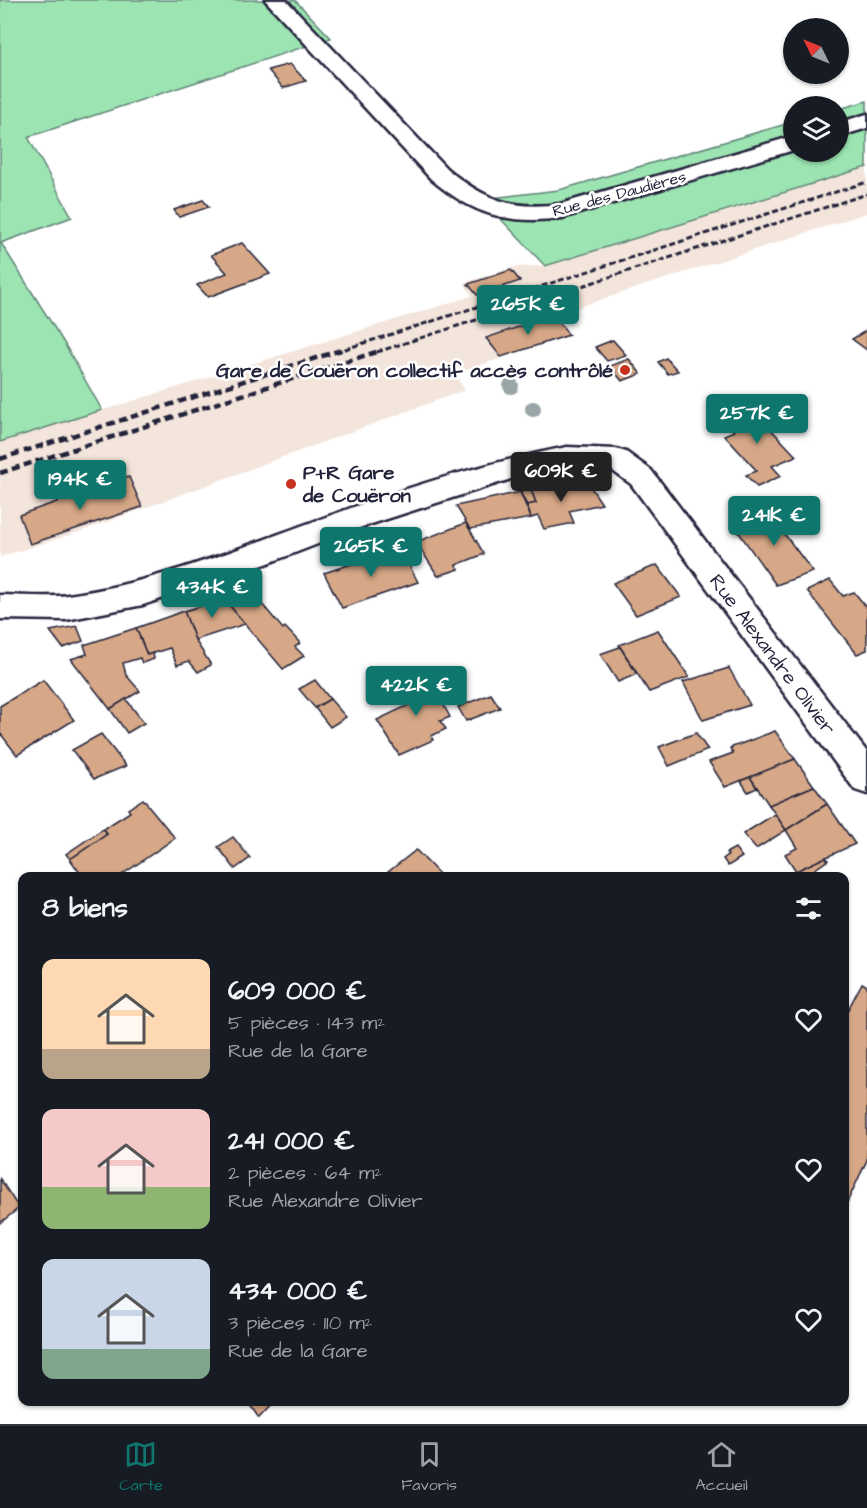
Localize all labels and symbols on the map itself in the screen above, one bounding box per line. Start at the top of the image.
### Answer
north arrow [783,18,849,84]
street label: Rue des Daudières [550,166,688,222]
pin: 265K € [479,285,577,336]
place label: Gare de Couëron collectif accès contrôlé [216,357,613,385]
marker: Gare de Couëron collectif accès contrôlé [618,363,632,377]
pin: 257K € [708,394,806,445]
pin: 609K € [512,452,610,503]
place label: P+R Gare de Couëron [302,459,411,510]
pin: 194K € [31,460,129,511]
marker: P+R Gare de Couëron [284,477,298,491]
pin: 241K € [725,496,823,547]
pin: 265K € [322,527,420,578]
pin: 434K € [163,568,261,619]
street label: Rue Alexandre Olivier [702,568,842,741]
pin: 422K € [367,666,465,717]

